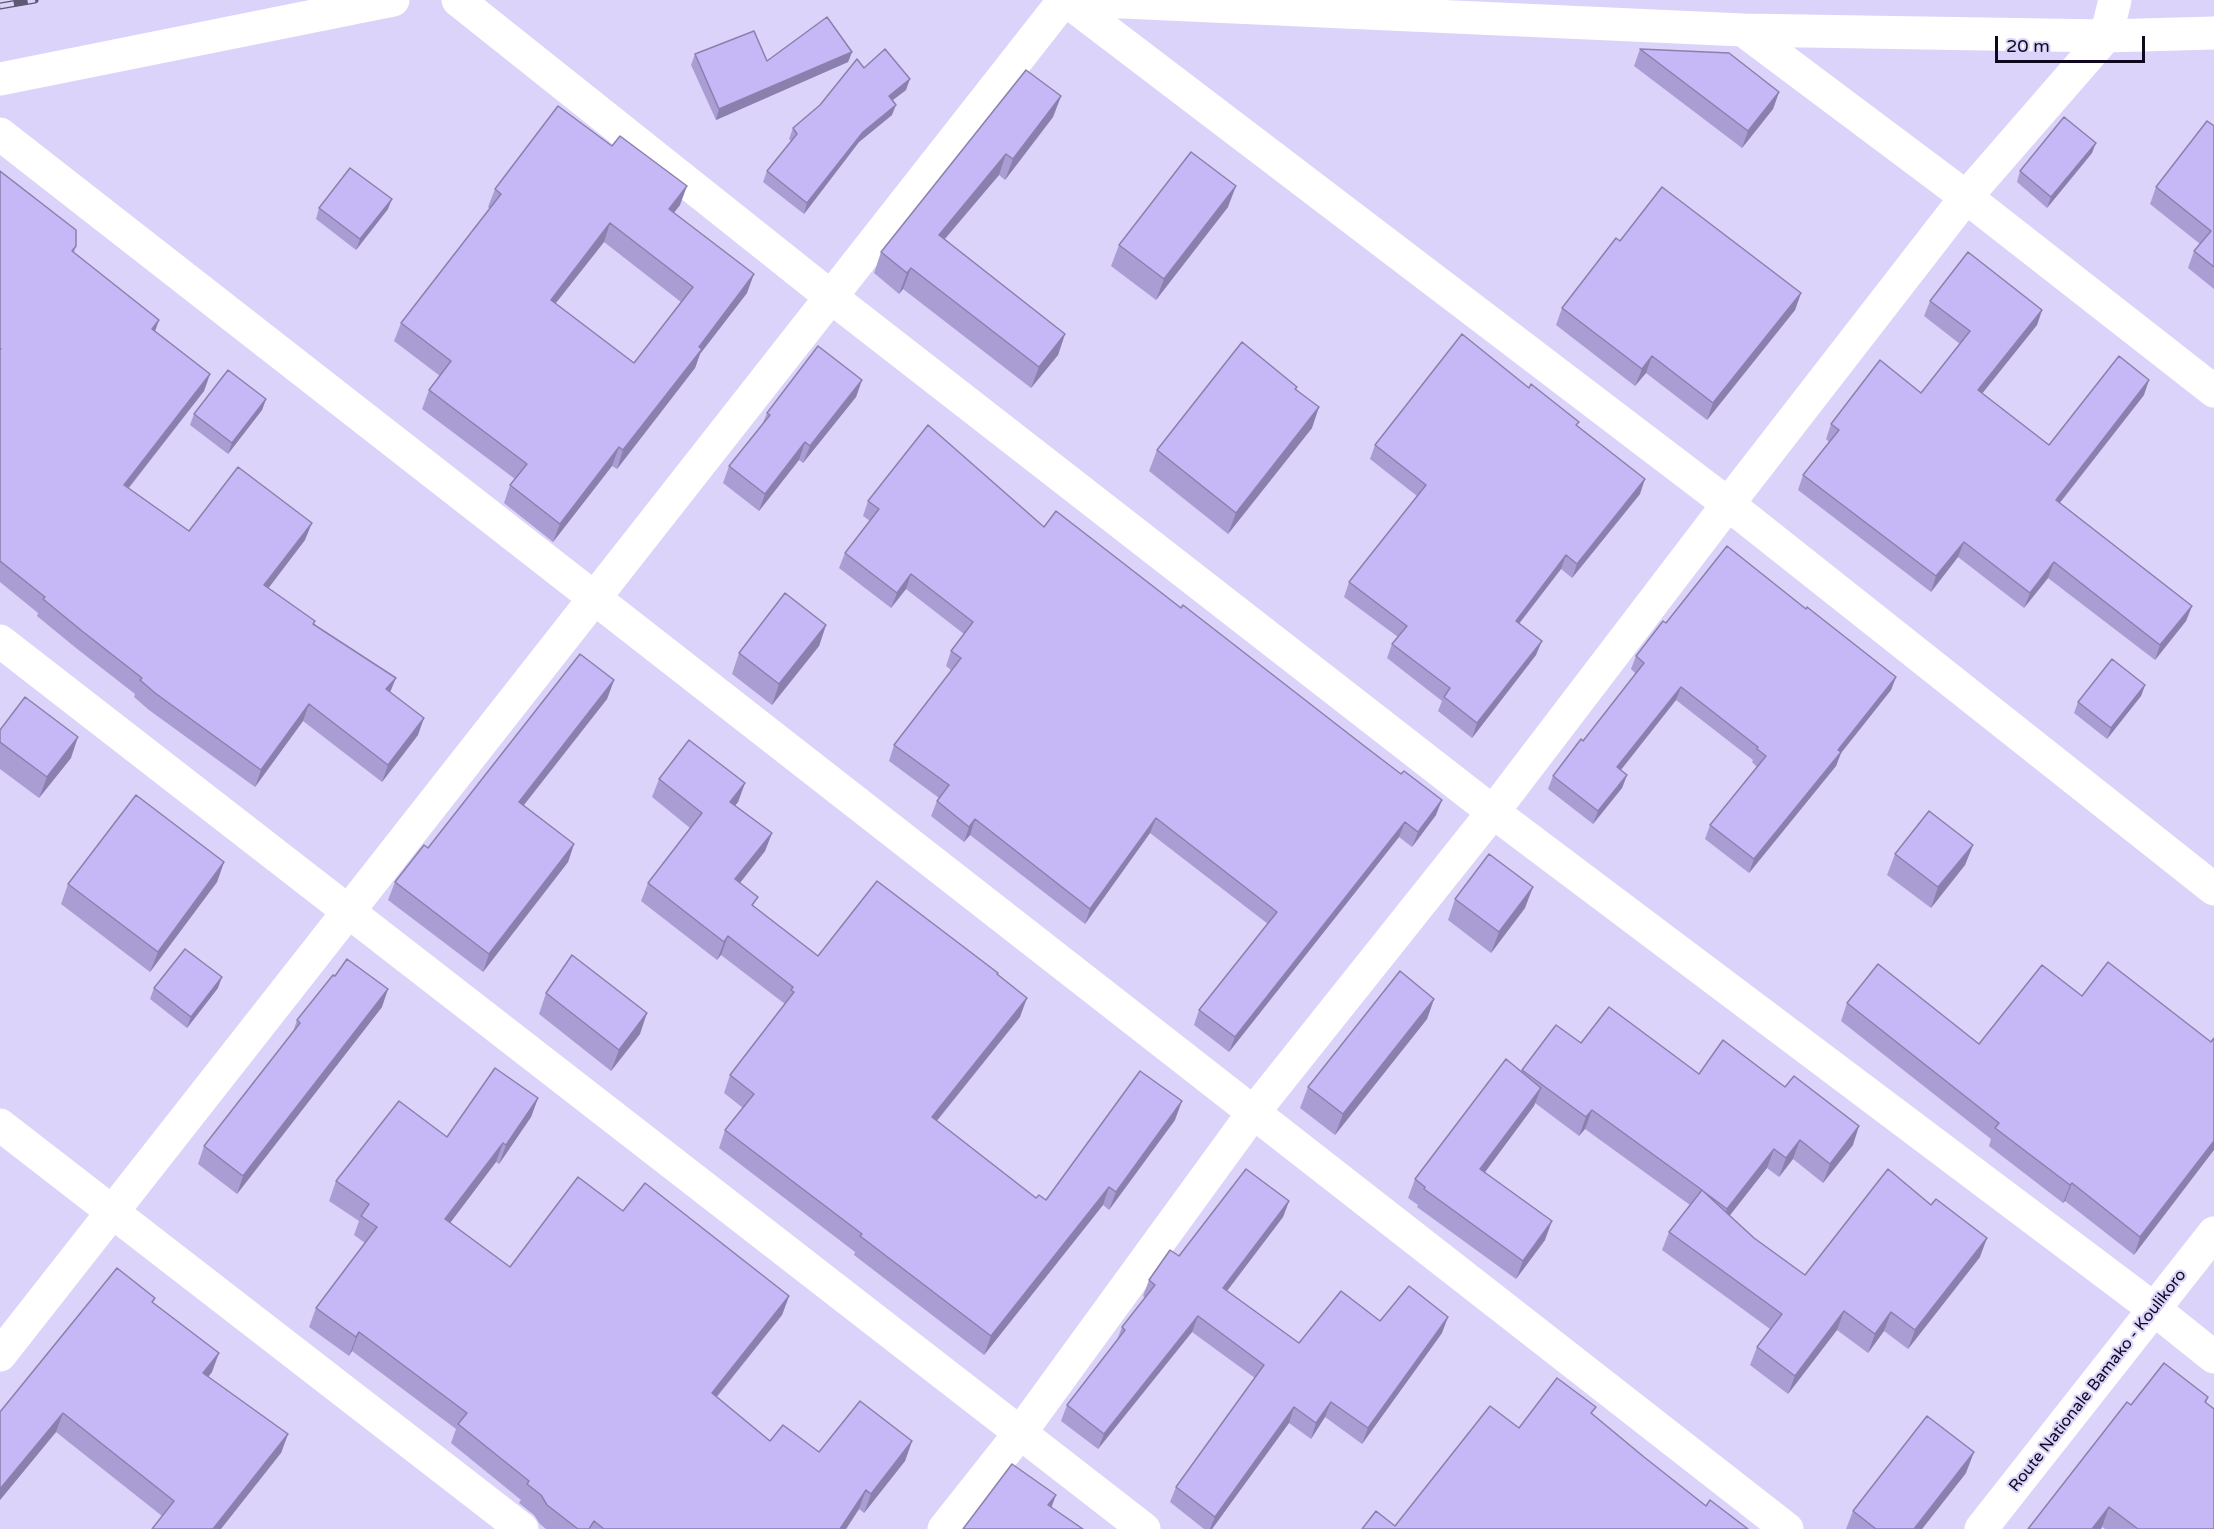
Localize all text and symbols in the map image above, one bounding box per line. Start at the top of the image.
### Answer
scale bar [1998,24,2148,62]
text: 20 m [2006,35,2050,57]
street label: Route Nationale Bamako - Koulikoro [2005,1266,2191,1496]

